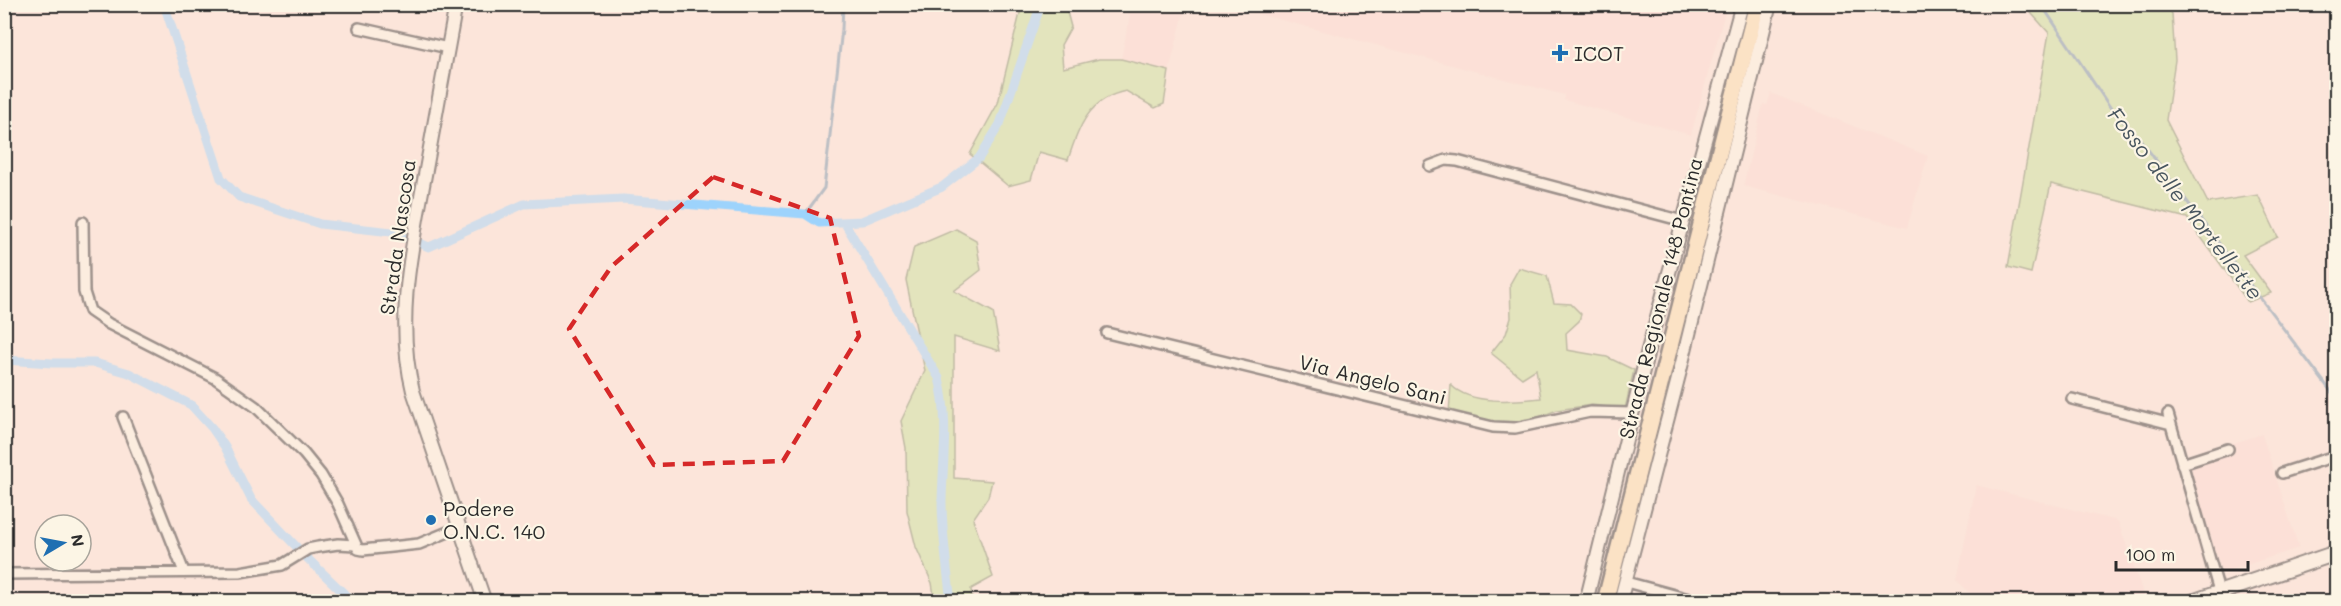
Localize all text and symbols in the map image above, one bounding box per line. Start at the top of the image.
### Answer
place label: ICOT [1574,40,1624,66]
marker: ICOT [1551,44,1569,62]
water label: Fosso delle Mortellette [2102,101,2270,305]
street label: Strada Regionale 148 Pontina [1612,155,1708,441]
street label: Strada Nascosa [373,158,421,316]
street label: Via Angelo Sani [1297,348,1449,410]
place label: Podere O.N.C. 140 [443,495,545,544]
north arrow [33,513,93,573]
marker: Podere O.N.C. 140 [424,513,438,527]
text: N [67,532,90,548]
scale bar [2116,534,2248,572]
text: 100 m [2125,542,2175,566]

